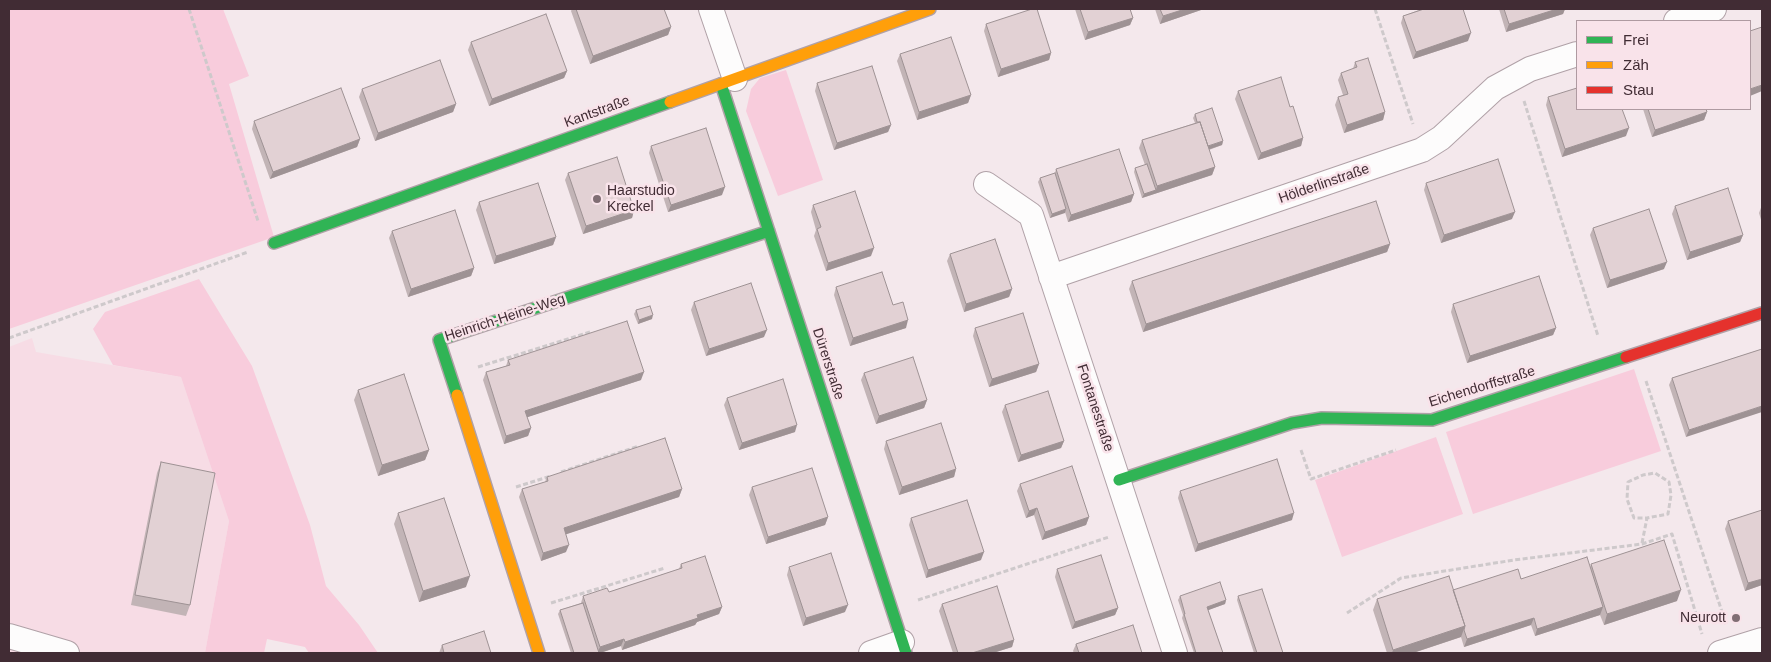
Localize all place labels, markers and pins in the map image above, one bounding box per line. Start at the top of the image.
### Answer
place label: Haarstudio Kreckel [607,183,675,216]
marker: Haarstudio Kreckel [591,193,603,205]
place label: Neurott [1680,610,1726,626]
marker: Neurott [1730,612,1742,624]

